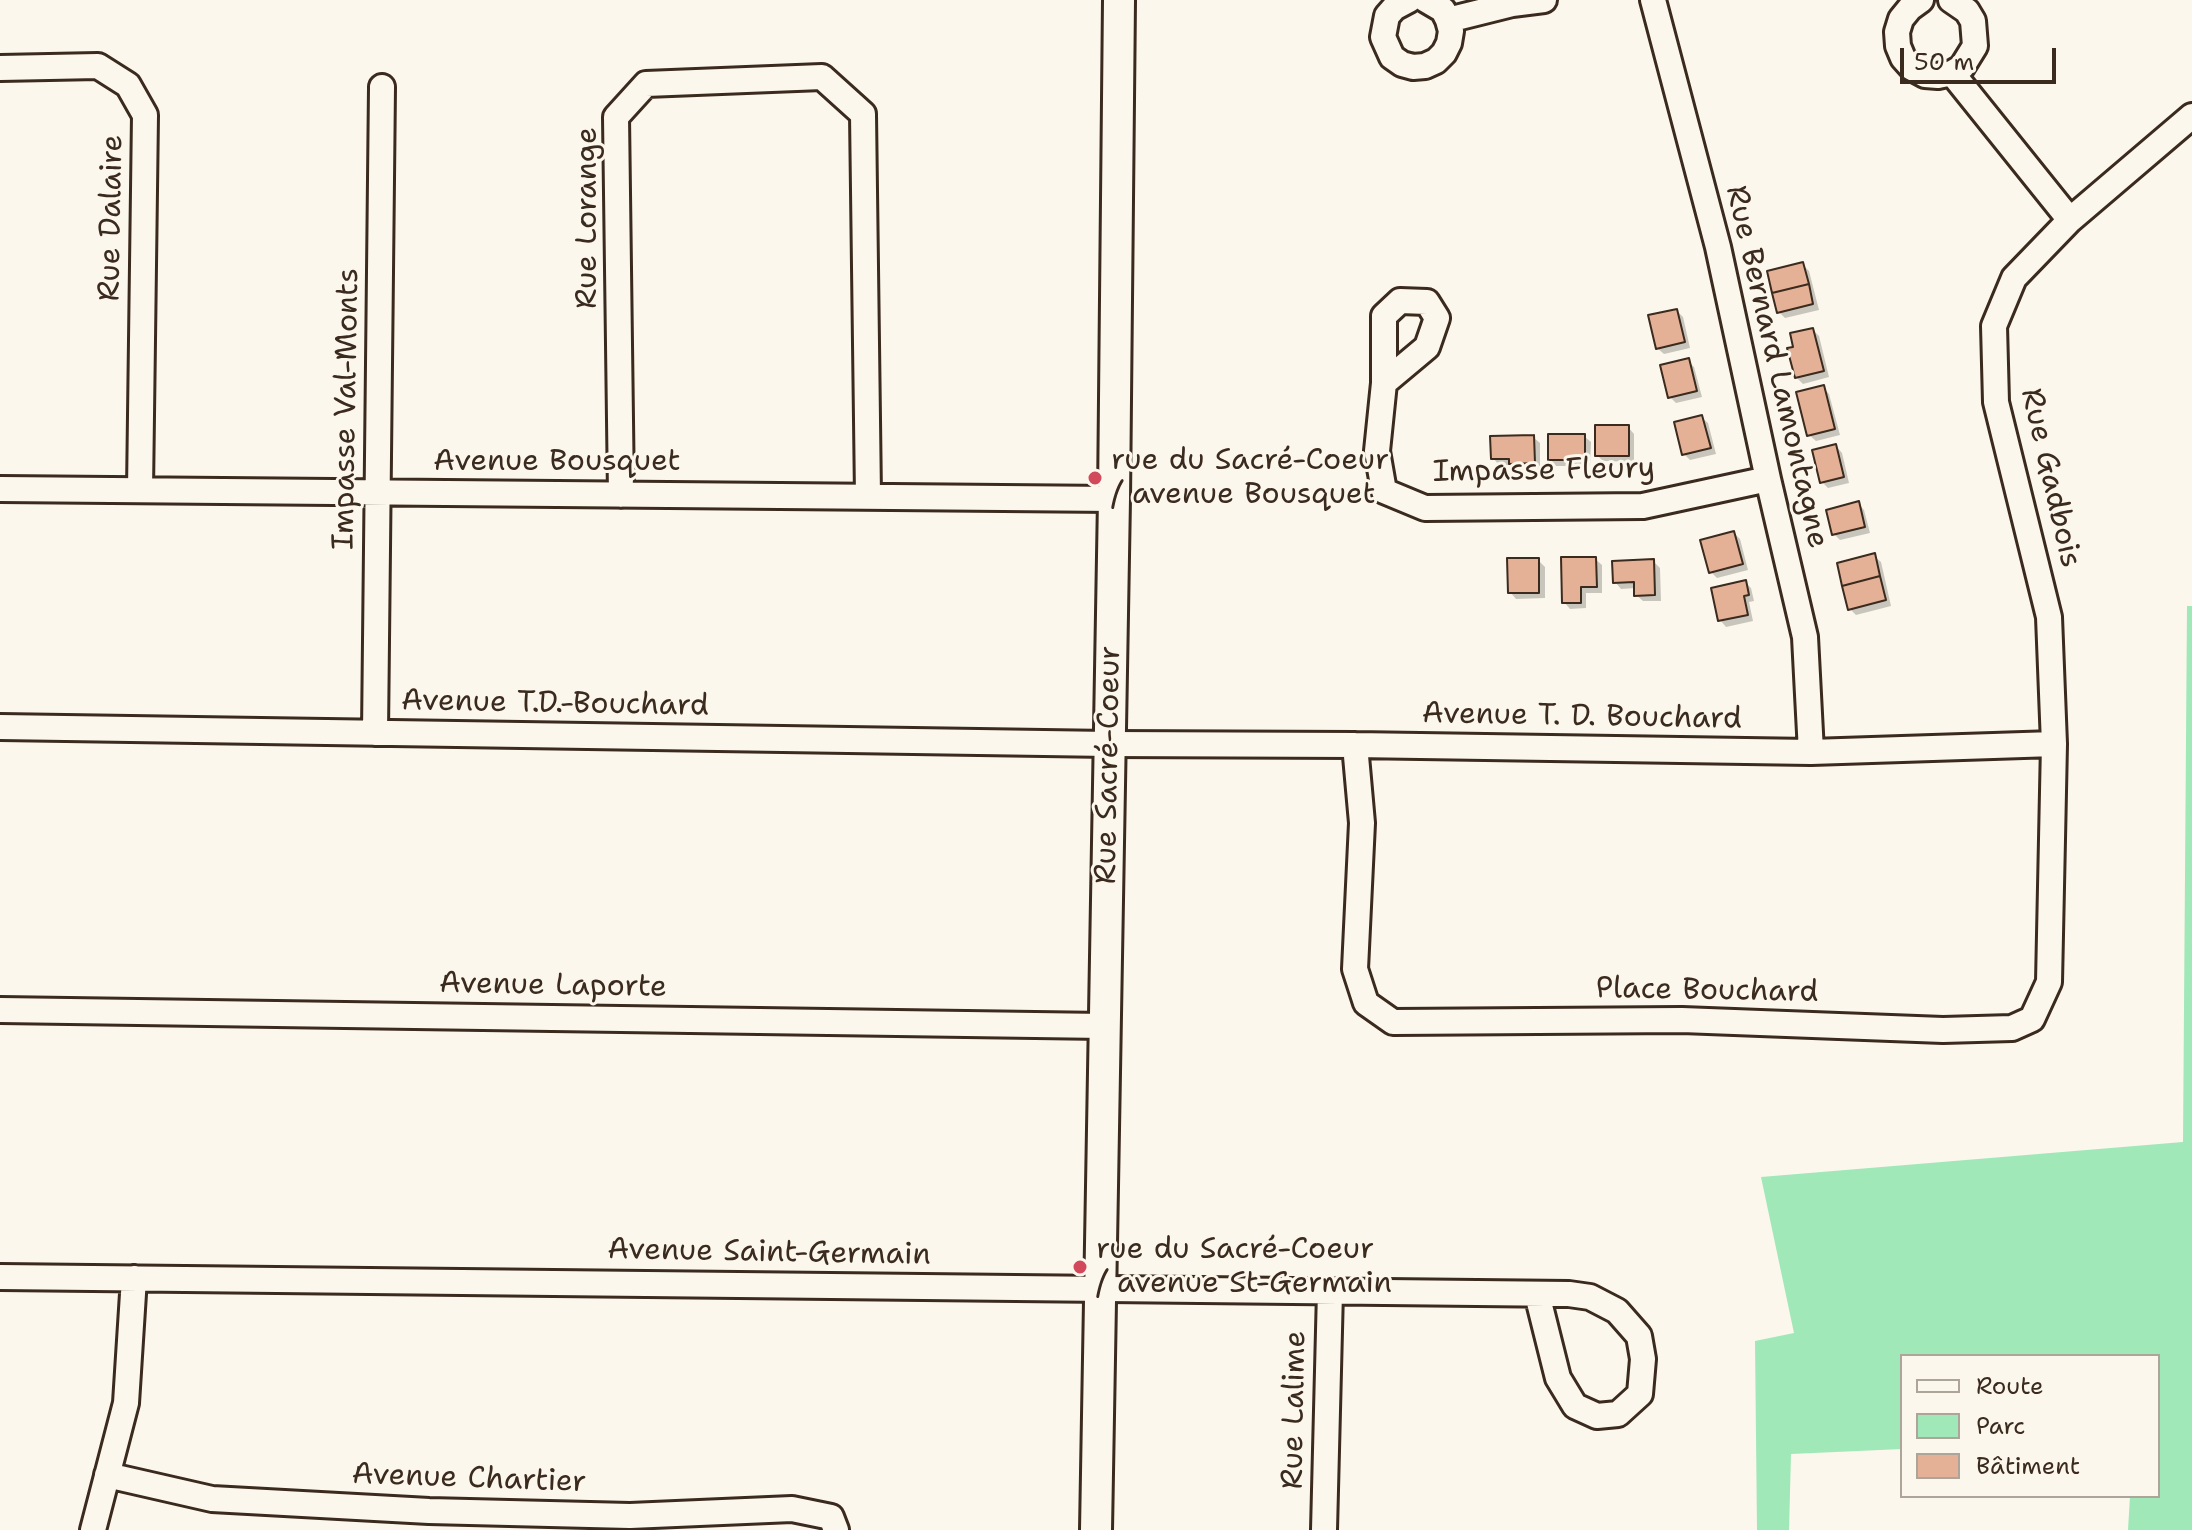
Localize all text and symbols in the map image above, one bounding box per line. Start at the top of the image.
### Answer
scale bar [1904,32,2060,82]
text: 50 m [1914,46,1974,78]
street label: Rue Lorange [570,127,606,309]
street label: Rue Dalaire [93,134,131,302]
street label: Rue Bernard Lamontagne [1717,182,1835,552]
street label: Impasse Val-Monts [327,268,367,550]
street label: Rue Gadbois [2012,385,2088,571]
place label: rue du Sacré-Coeur / avenue Bousquet [1111,443,1389,514]
street label: Avenue Bousquet [433,444,681,480]
street label: Impasse Fleury [1433,451,1655,491]
marker: rue du Sacré-Coeur / avenue Bousquet [1086,469,1104,487]
street label: Rue Sacré-Coeur [1089,645,1129,885]
street label: Avenue T.D.-Bouchard [401,683,709,725]
street label: Avenue T. D. Bouchard [1422,696,1742,738]
street label: Avenue Laporte [439,966,667,1006]
street label: Place Bouchard [1595,971,1819,1011]
street label: Avenue Saint-Germain [607,1232,931,1274]
place label: rue du Sacré-Coeur / avenue St-Germain [1096,1232,1392,1302]
marker: rue du Sacré-Coeur / avenue St-Germain [1071,1258,1089,1276]
street label: Rue Lalime [1276,1330,1314,1490]
legend [1900,1354,2160,1498]
text: Route [1976,1370,2044,1402]
text: Parc [1976,1410,2025,1442]
text: Bâtiment [1976,1450,2080,1482]
street label: Avenue Chartier [351,1457,587,1501]

